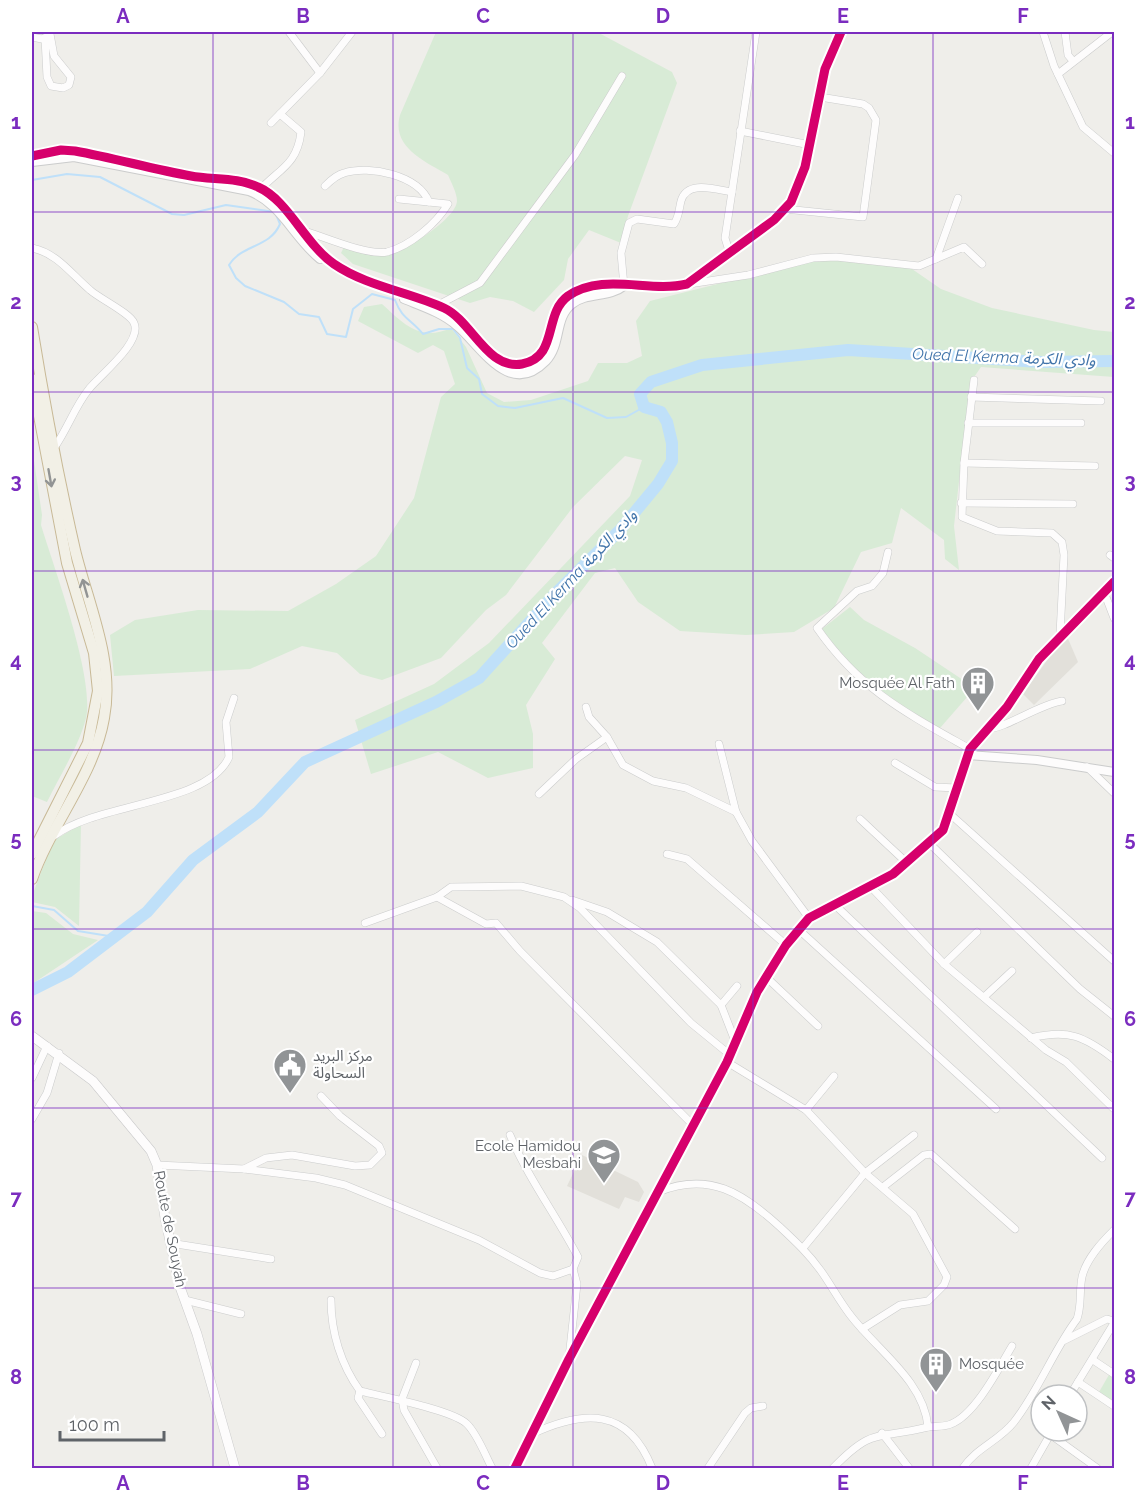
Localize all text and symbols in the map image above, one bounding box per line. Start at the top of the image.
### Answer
text: A [116,4,130,28]
text: B [296,4,310,28]
text: C [476,4,490,28]
text: D [656,4,670,28]
text: E [837,4,849,28]
text: F [1017,4,1029,28]
text: 1 [11,110,21,134]
text: 1 [1125,110,1135,134]
text: 2 [10,290,22,314]
text: 2 [1124,290,1136,314]
water label: Oued El Kerma وادي الكرمة [912,344,1096,373]
one-way arrow [44,468,55,487]
text: 3 [10,469,22,493]
text: 3 [1124,469,1136,493]
water label: Oued El Kerma وادي الكرمة [501,505,643,655]
one-way arrow [79,579,90,598]
text: 4 [10,648,22,672]
text: 4 [1124,648,1136,672]
building icon: Mosquée Al Fath [960,665,996,712]
place label: Mosquée Al Fath [839,674,955,692]
text: 5 [10,827,22,851]
text: 5 [1124,827,1136,851]
text: 6 [10,1007,22,1031]
text: 6 [1124,1007,1136,1031]
public building icon: مركز البريد السحاولة [272,1047,308,1094]
place label: مركز البريد السحاولة [313,1047,373,1082]
place label: Ecole Hamidou Mesbahi [475,1137,581,1172]
school or university icon: Ecole Hamidou Mesbahi [586,1137,622,1184]
street label: Route de Souyah [150,1169,190,1289]
text: 7 [10,1186,22,1210]
text: 7 [1124,1186,1136,1210]
building icon: Mosquée [918,1346,954,1393]
place label: Mosquée [959,1355,1024,1373]
text: 8 [10,1365,22,1389]
text: 8 [1124,1365,1136,1389]
north arrow [1029,1383,1089,1443]
text: N [1038,1392,1060,1414]
scale bar [60,1404,164,1442]
text: 100 m [69,1414,120,1435]
text: A [116,1471,130,1495]
text: B [296,1471,310,1495]
text: C [476,1471,490,1495]
text: D [656,1471,670,1495]
text: E [837,1471,849,1495]
text: F [1017,1471,1029,1495]

